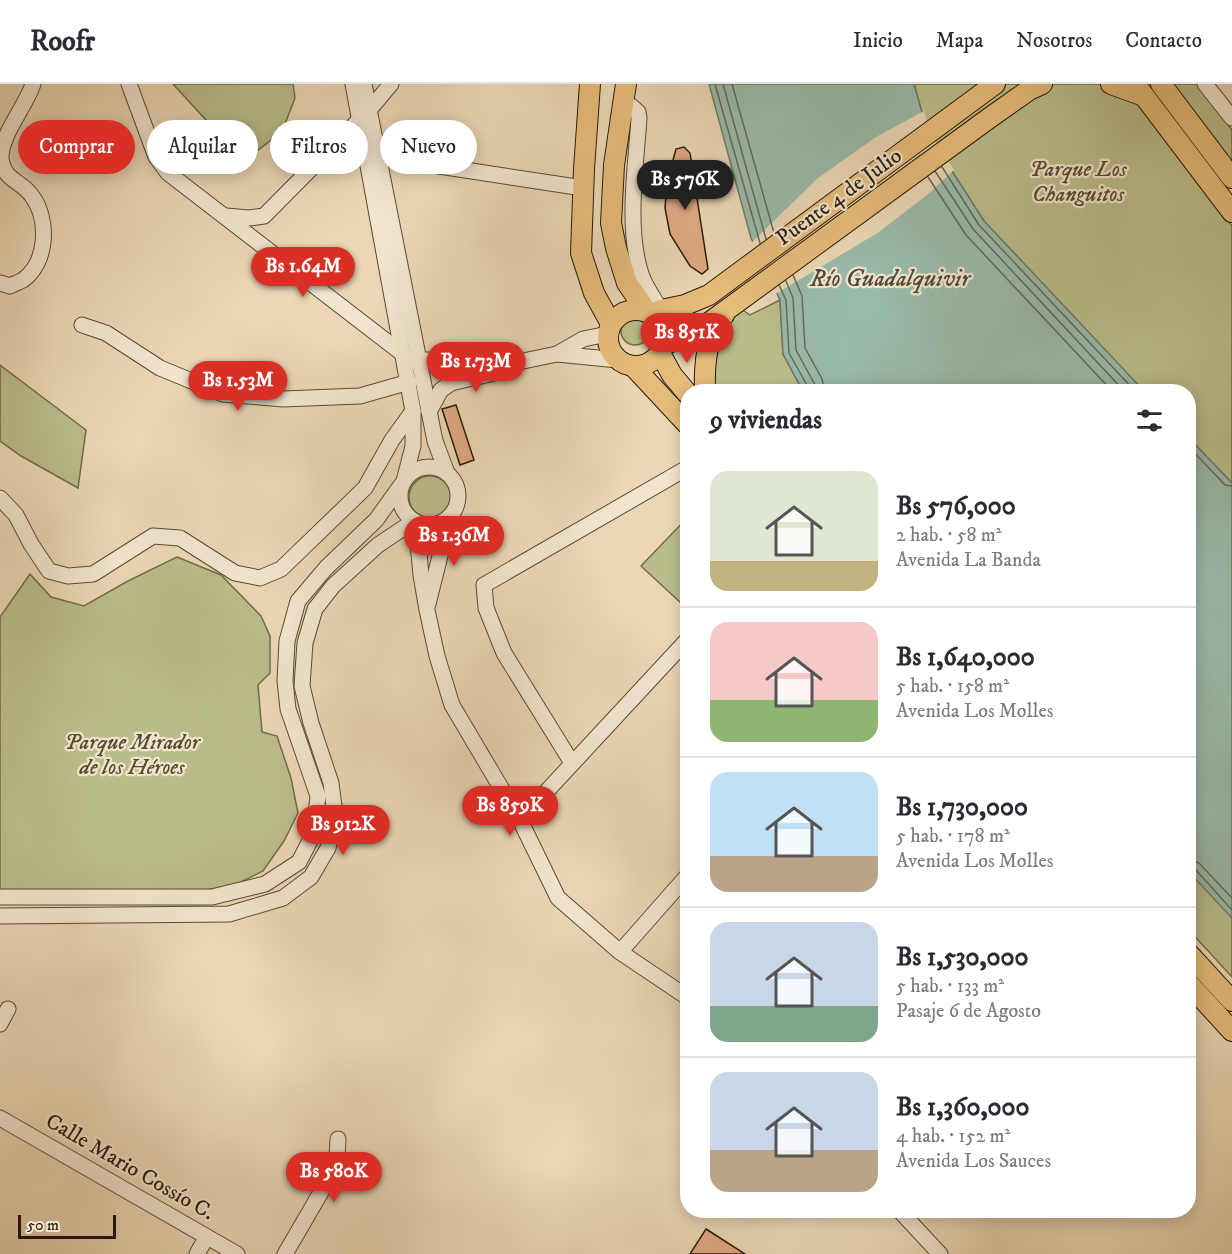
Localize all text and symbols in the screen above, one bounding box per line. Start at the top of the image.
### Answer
text: Roofr [30,24,95,59]
text: Inicio [853,28,903,54]
text: Mapa [936,28,983,54]
text: Nosotros [1016,28,1092,54]
text: Contacto [1125,28,1202,54]
chip: Comprar [18,120,135,174]
chip: Alquilar [147,120,258,174]
chip: Filtros [270,120,368,174]
chip: Nuevo [380,120,477,174]
street label: Puente 4 de Julio [771,142,907,252]
park label: Parque Los Changuitos [1029,156,1128,208]
pin: Bs 576K [630,160,740,211]
text: Bs 576K [651,167,719,192]
pin: Bs 1.64M [241,247,365,298]
text: Bs 1.64M [265,254,341,279]
water label: Río Guadalquivir [809,264,972,294]
pin: Bs 851K [632,313,742,364]
text: Bs 851K [655,320,719,345]
pin: Bs 1.73M [414,342,538,393]
text: Bs 1.73M [441,349,511,374]
pin: Bs 1.53M [176,361,300,412]
text: Bs 1.53M [202,368,274,393]
text: 9 viviendas [710,404,822,437]
icon: filters [1133,404,1166,437]
text: Bs 576,000 [896,490,1016,523]
icon: home [758,495,830,567]
pin: Bs 1.36M [392,516,516,567]
text: Bs 1.36M [418,523,490,548]
text: 2 hab. · 58 m² [896,523,1002,548]
text: Avenida La Banda [896,548,1041,573]
text: Bs 1,640,000 [896,641,1035,674]
icon: home [758,646,830,718]
text: 5 hab. · 158 m² [896,674,1009,699]
text: Avenida Los Molles [896,699,1053,724]
park label: Parque Mirador de los Héroes [64,729,202,781]
pin: Bs 859K [455,786,565,837]
text: Bs 1,730,000 [896,791,1028,824]
text: Bs 859K [476,793,544,818]
icon: home [758,796,830,868]
pin: Bs 912K [288,805,398,856]
text: Bs 912K [311,812,375,837]
text: 5 hab. · 178 m² [896,824,1010,849]
text: Avenida Los Molles [896,849,1053,874]
text: Bs 1,530,000 [896,941,1029,974]
icon: home [758,946,830,1018]
text: 5 hab. · 133 m² [896,974,1004,999]
text: Pasaje 6 de Agosto [896,999,1041,1024]
text: Bs 1,360,000 [896,1091,1029,1124]
icon: home [758,1096,830,1168]
street label: Calle Mario Cossío C. [41,1108,219,1226]
text: 4 hab. · 152 m² [896,1124,1010,1149]
text: Avenida Los Sauces [896,1149,1051,1174]
pin: Bs 580K [279,1152,389,1203]
text: Bs 580K [300,1159,368,1184]
scale bar [18,1212,116,1240]
text: 50 m [27,1215,59,1235]

